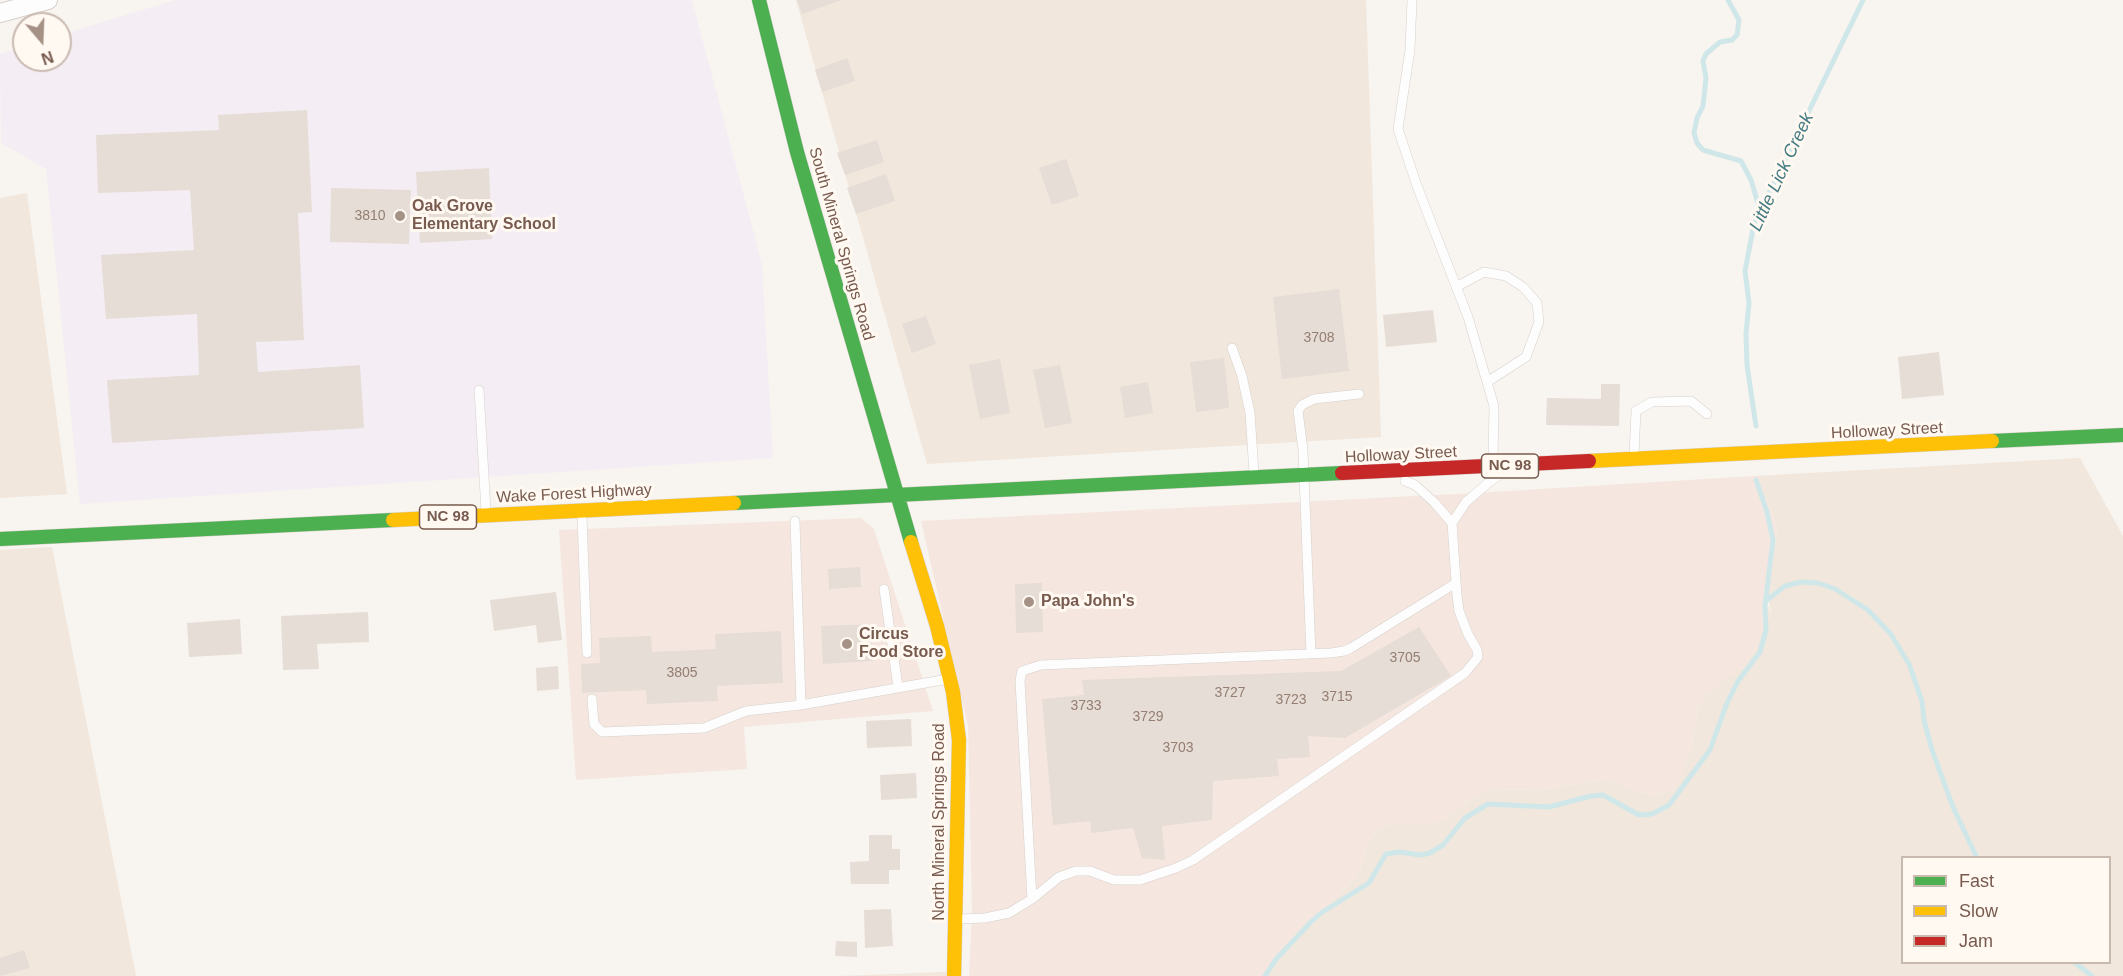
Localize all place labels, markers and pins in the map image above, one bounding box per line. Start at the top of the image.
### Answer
place label: Oak Grove Elementary School [412,197,556,235]
marker: Oak Grove Elementary School [393,209,407,223]
place label: Papa John's [1041,592,1135,612]
marker: Papa John's [1022,595,1036,609]
place label: Circus Food Store [859,625,943,663]
marker: Circus Food Store [840,637,854,651]

